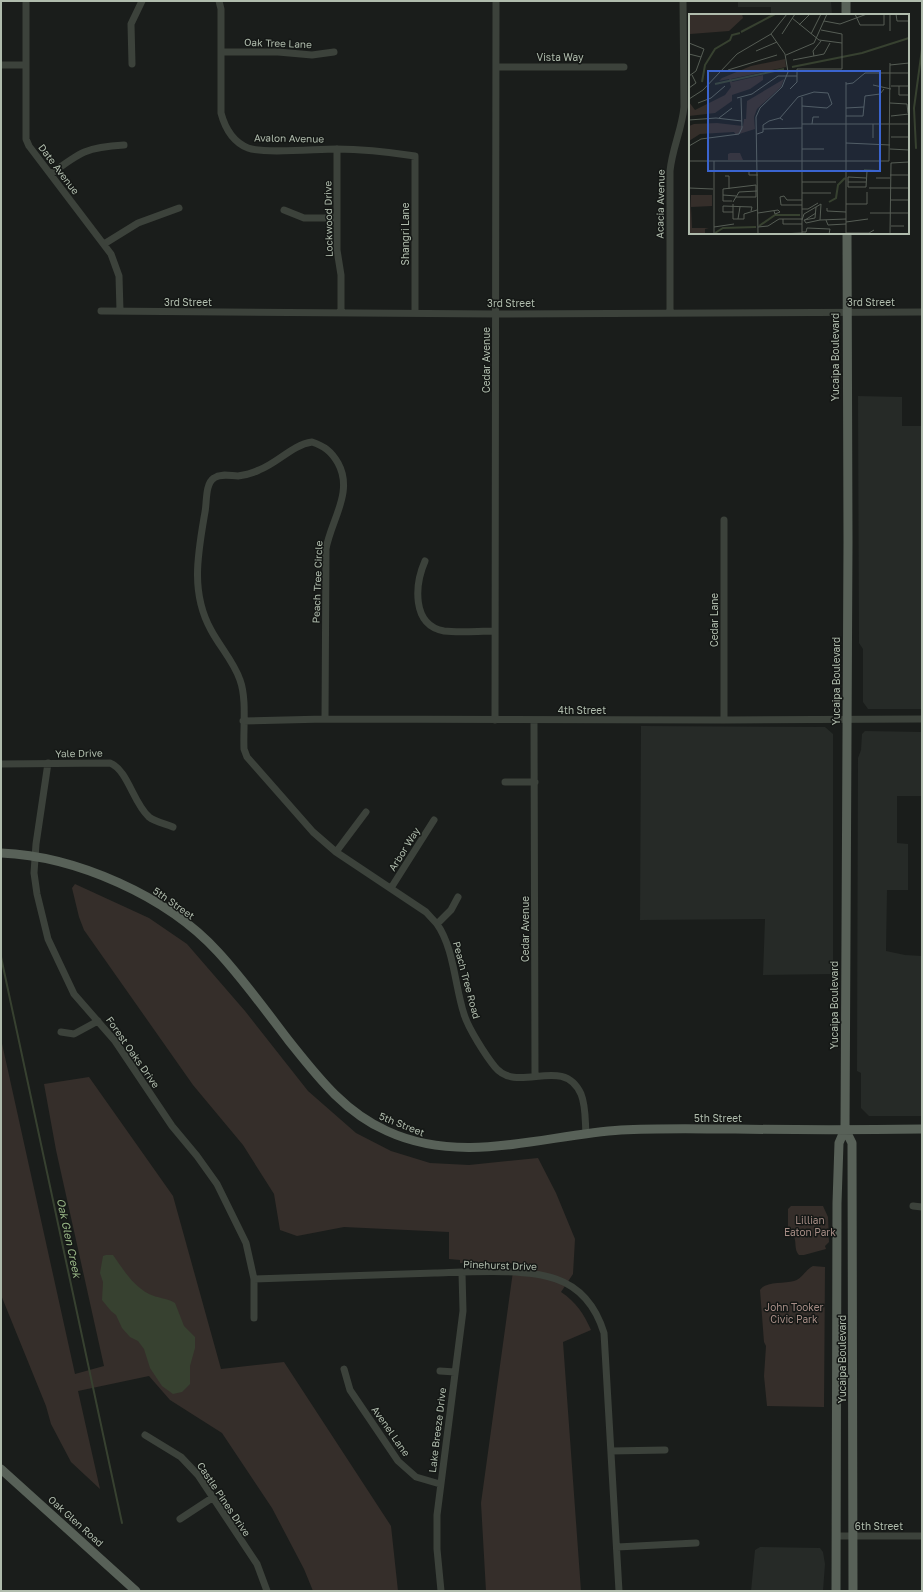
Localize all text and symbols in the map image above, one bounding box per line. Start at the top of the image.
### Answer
inset map [689,14,909,234]
street label: Oak Tree Lane [244,36,312,50]
street label: Vista Way [536,51,584,63]
street label: Avalon Avenue [254,131,324,145]
street label: Date Avenue [36,141,82,197]
street label: Acacia Avenue [653,169,667,239]
street label: Lockwood Drive [321,181,335,257]
street label: Shangri Lane [399,202,411,265]
street label: 3rd Street [164,296,212,308]
street label: 3rd Street [847,296,895,308]
street label: 3rd Street [487,297,535,309]
street label: Yucaipa Boulevard [829,313,841,401]
street label: Cedar Avenue [480,327,492,393]
street label: Peach Tree Circle [310,540,324,624]
street label: Cedar Lane [708,593,720,647]
street label: Yucaipa Boulevard [830,637,842,725]
street label: 4th Street [558,704,606,716]
street label: Yale Drive [55,747,103,759]
street label: Arbor Way [386,825,422,873]
street label: 5th Street [151,884,197,922]
street label: Cedar Avenue [519,896,531,962]
street label: Peach Tree Road [451,940,483,1020]
street label: Yucaipa Boulevard [828,961,840,1049]
street label: Forest Oaks Drive [104,1014,162,1090]
street label: 5th Street [377,1109,427,1139]
street label: 5th Street [694,1112,742,1124]
water label: Oak Glen Creek [55,1197,85,1281]
park label: Lillian Eaton Park [784,1214,836,1238]
street label: Pinehurst Drive [463,1258,537,1272]
park label: John Tooker Civic Park [765,1301,823,1325]
street label: Yucaipa Boulevard [836,1315,848,1403]
street label: Lake Breeze Drive [426,1387,448,1473]
street label: Avenel Lane [369,1404,413,1459]
street label: Castle Pines Drive [195,1460,253,1539]
street label: Oak Glen Road [46,1493,106,1549]
street label: 6th Street [855,1520,903,1532]

